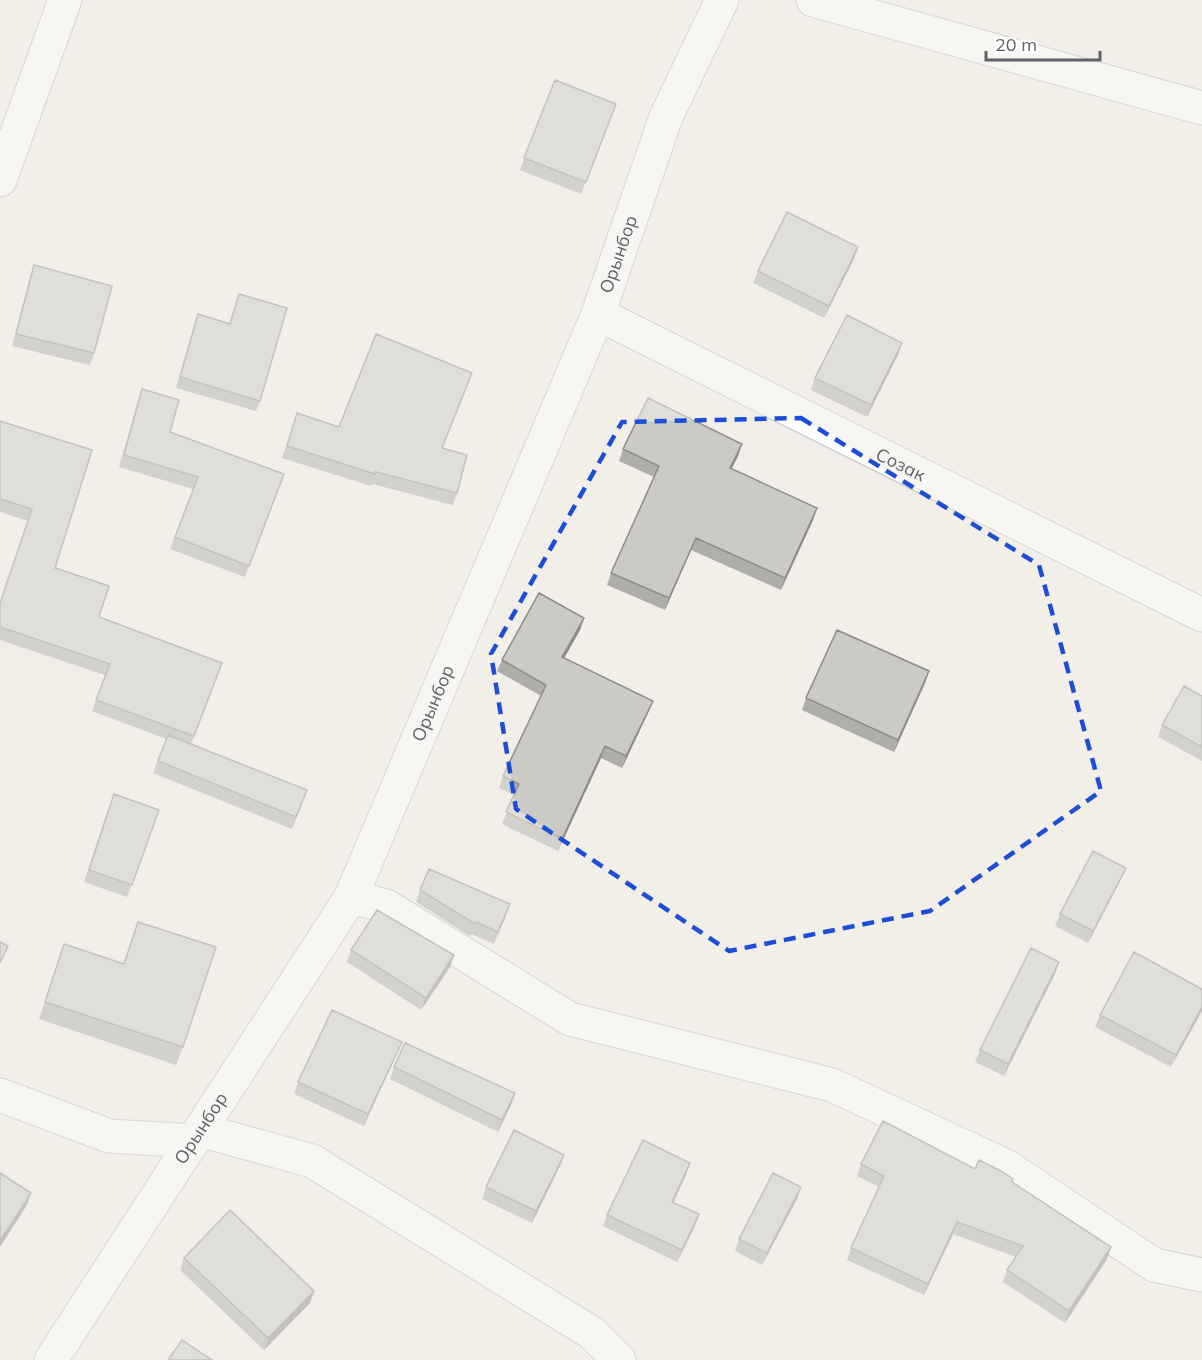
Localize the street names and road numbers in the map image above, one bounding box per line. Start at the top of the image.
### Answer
street label: Орынбор [594,212,642,296]
street label: Созак [872,442,930,486]
street label: Орынбор [406,661,459,745]
street label: Орынбор [169,1088,232,1168]

